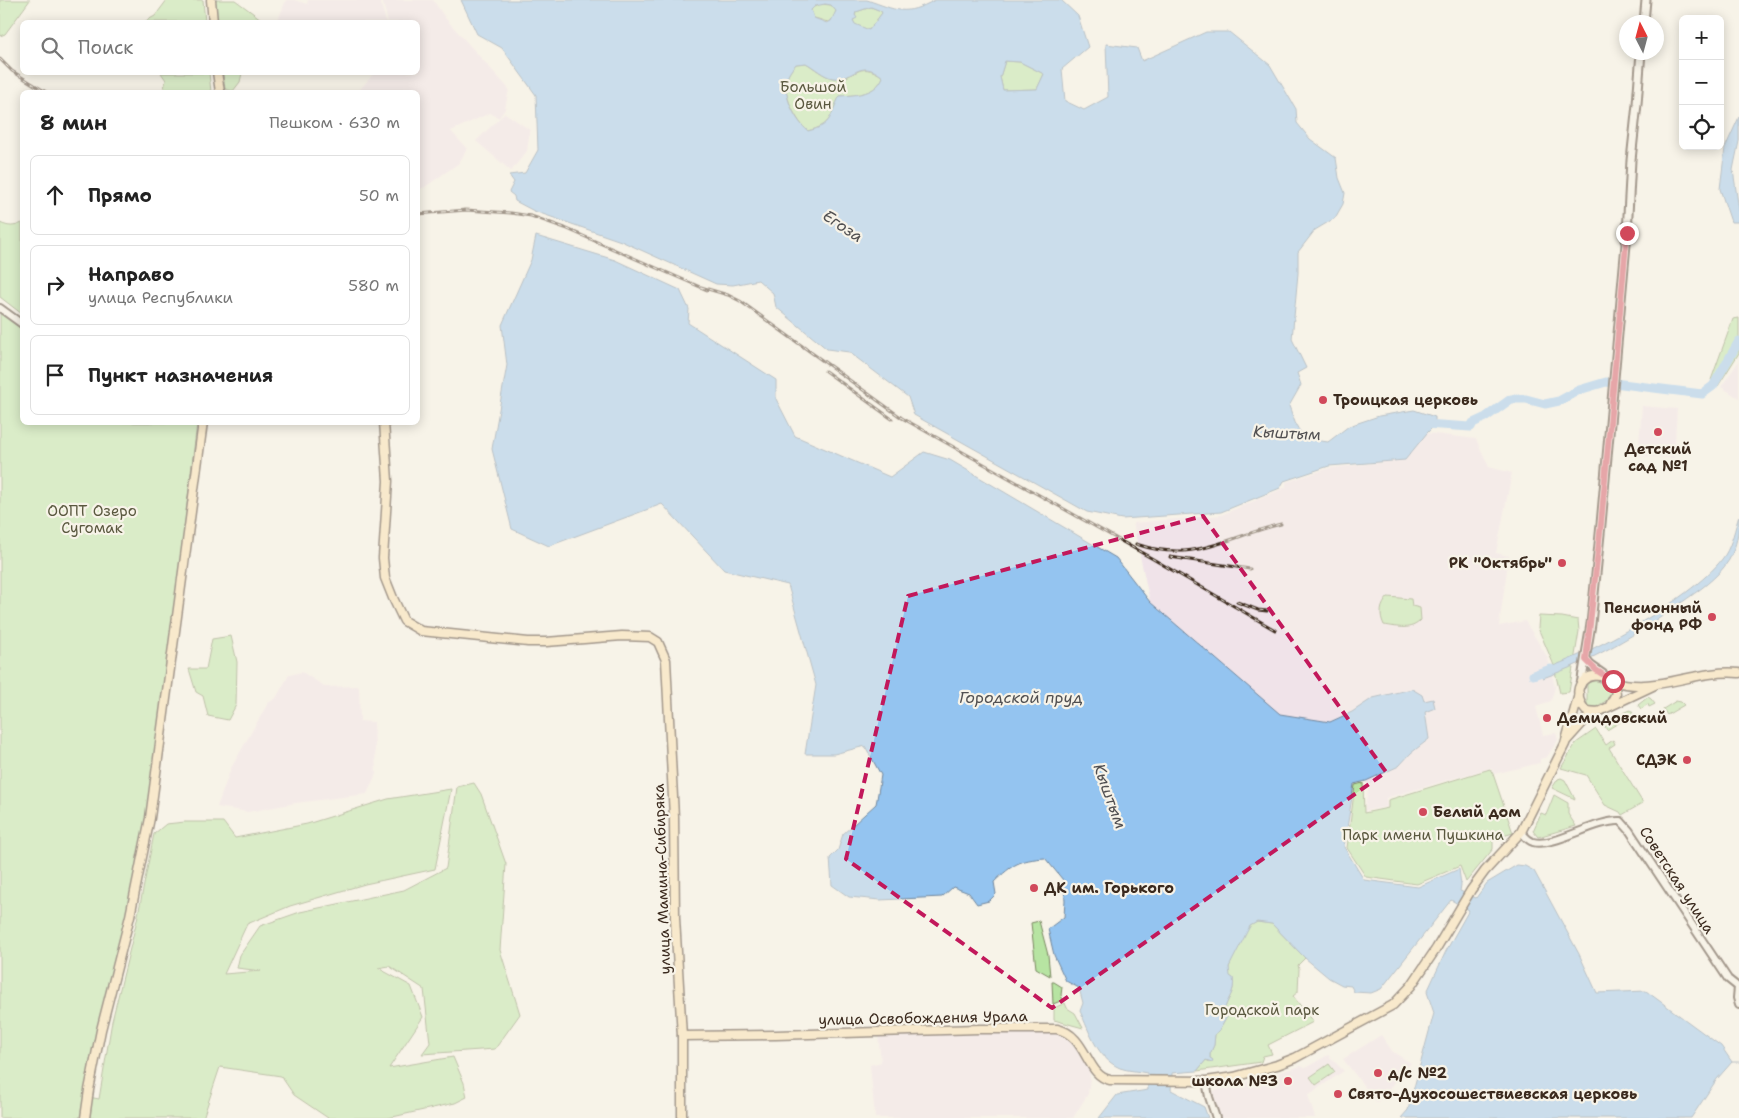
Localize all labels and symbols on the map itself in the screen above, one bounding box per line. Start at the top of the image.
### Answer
north arrow [1619,15,1664,60]
park label: Большой Овин [780,77,846,114]
water label: Егоза [819,205,867,247]
route end [1616,222,1639,245]
place label: Троицкая церковь [1333,390,1478,410]
marker: Троицкая церковь [1317,394,1329,406]
water label: Кыштым [1253,421,1321,445]
marker: Детский сад №1 [1652,426,1664,438]
place label: Детский сад №1 [1625,439,1692,476]
park label: ООПТ Озеро Сугомак [47,501,137,538]
place label: РК "Октябрь" [1449,553,1552,573]
marker: РК "Октябрь" [1556,557,1568,569]
place label: Пенсионный фонд РФ [1604,598,1703,635]
marker: Пенсионный фонд РФ [1706,611,1718,623]
route start [1602,670,1625,693]
water label: Городской пруд [959,687,1083,708]
place label: Демидовский [1557,708,1668,728]
marker: Демидовский [1541,712,1553,724]
place label: СДЭК [1636,750,1678,770]
marker: СДЭК [1681,754,1693,766]
water label: Кыштым [1089,761,1131,831]
street label: улица Мамина-Сибиряка [649,783,675,975]
place label: Белый дом [1433,802,1521,822]
marker: Белый дом [1417,806,1429,818]
street label: Советская улица [1635,823,1720,938]
park label: Парк имени Пушкина [1342,825,1504,845]
place label: ДК им. Горького [1044,878,1174,898]
marker: ДК им. Горького [1028,882,1040,894]
park label: Городской парк [1205,1000,1319,1020]
street label: улица Освобождения Урала [818,1006,1029,1030]
place label: д/с №2 [1388,1063,1448,1083]
marker: д/с №2 [1372,1067,1384,1079]
place label: школа №3 [1191,1071,1278,1091]
marker: школа №3 [1282,1075,1294,1087]
place label: Свято-Духосошествиевская церковь [1348,1084,1637,1104]
marker: Свято-Духосошествиевская церковь [1332,1088,1344,1100]

